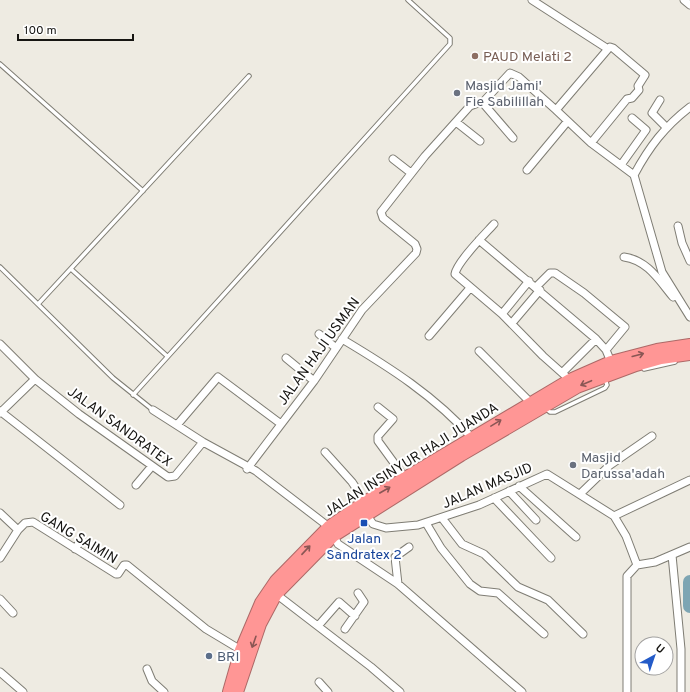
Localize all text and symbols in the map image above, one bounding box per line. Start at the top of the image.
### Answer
scale bar [18,16,133,42]
text: 100 m [24,23,57,39]
place label: PAUD Melati 2 [483,49,572,66]
marker: PAUD Melati 2 [470,51,480,61]
place label: Masjid Jami' Fie Sabilillah [465,78,544,111]
marker: Masjid Jami' Fie Sabilillah [452,88,462,98]
street label: JALAN HAJI USMAN [274,295,364,409]
one-way arrow [631,351,644,358]
one-way arrow [580,380,592,388]
street label: JALAN SANDRATEX [63,384,175,471]
street label: JALAN INSINYUR HAJI JUANDA [322,400,502,521]
one-way arrow [490,419,502,427]
place label: Masjid Darussa'adah [581,450,665,483]
street label: JALAN MASJID [440,460,535,513]
marker: Masjid Darussa'adah [568,460,578,470]
one-way arrow [379,486,391,494]
street label: GANG SAIMIN [36,508,120,568]
marker: Jalan Sandratex 2 [359,518,369,528]
place label: Jalan Sandratex 2 [326,531,402,564]
one-way arrow [301,545,310,555]
one-way arrow [250,635,257,648]
north arrow [634,636,674,676]
text: U [652,641,667,657]
place label: BRI [217,649,239,666]
marker: BRI [204,651,214,661]

